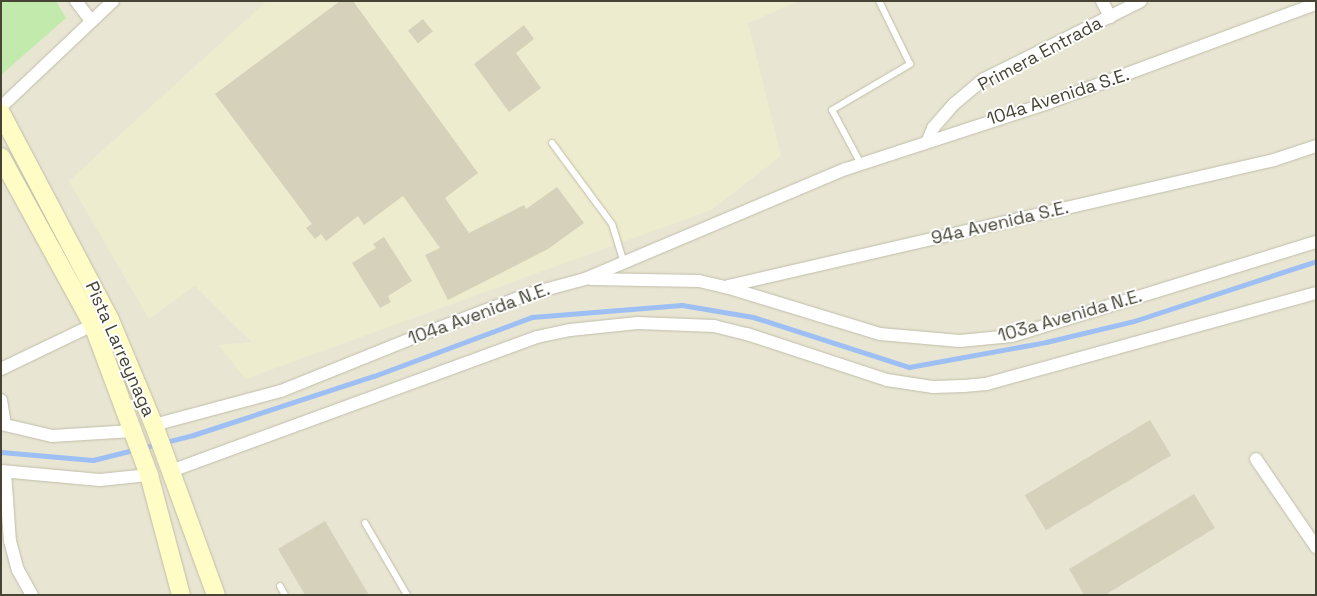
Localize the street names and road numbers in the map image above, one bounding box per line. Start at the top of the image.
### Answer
street label: Primera Entrada [974,12,1106,96]
street label: 104a Avenida S.E. [984,64,1132,130]
street label: 94a Avenida S.E. [929,197,1071,249]
street label: Pista Larreynaga [80,278,160,420]
street label: 104a Avenida N.E. [405,278,553,350]
street label: 103a Avenida N.E. [995,285,1145,347]

